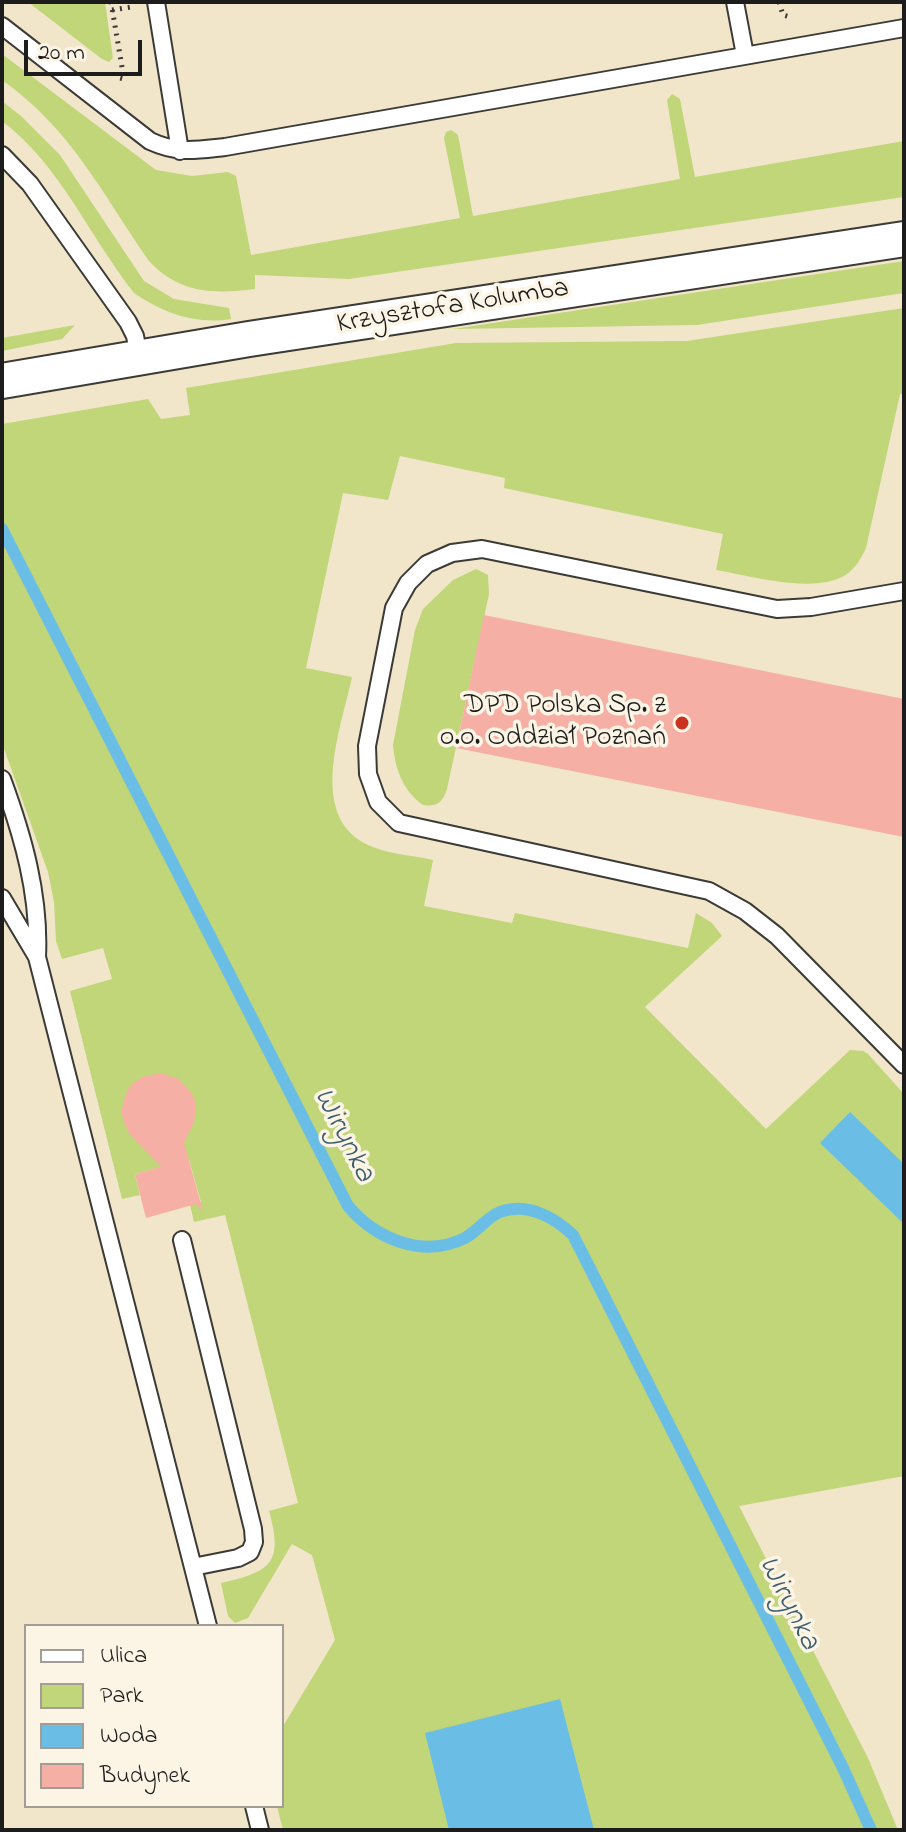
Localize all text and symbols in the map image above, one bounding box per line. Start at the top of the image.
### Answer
scale bar [28,24,146,74]
text: 20 m [38,36,85,71]
street label: Krzysztofa Kolumba [335,273,571,343]
place label: DPD Polska Sp. z o.o. Oddział Poznań [440,690,666,756]
marker: DPD Polska Sp. z o.o. Oddział Poznań [673,714,691,732]
water label: Wirynka [303,1083,381,1189]
water label: Wirynka [748,1551,826,1657]
legend [24,1624,284,1808]
text: Ulica [100,1639,147,1674]
text: Park [100,1679,143,1714]
text: Woda [100,1719,158,1754]
text: Budynek [100,1759,190,1794]

